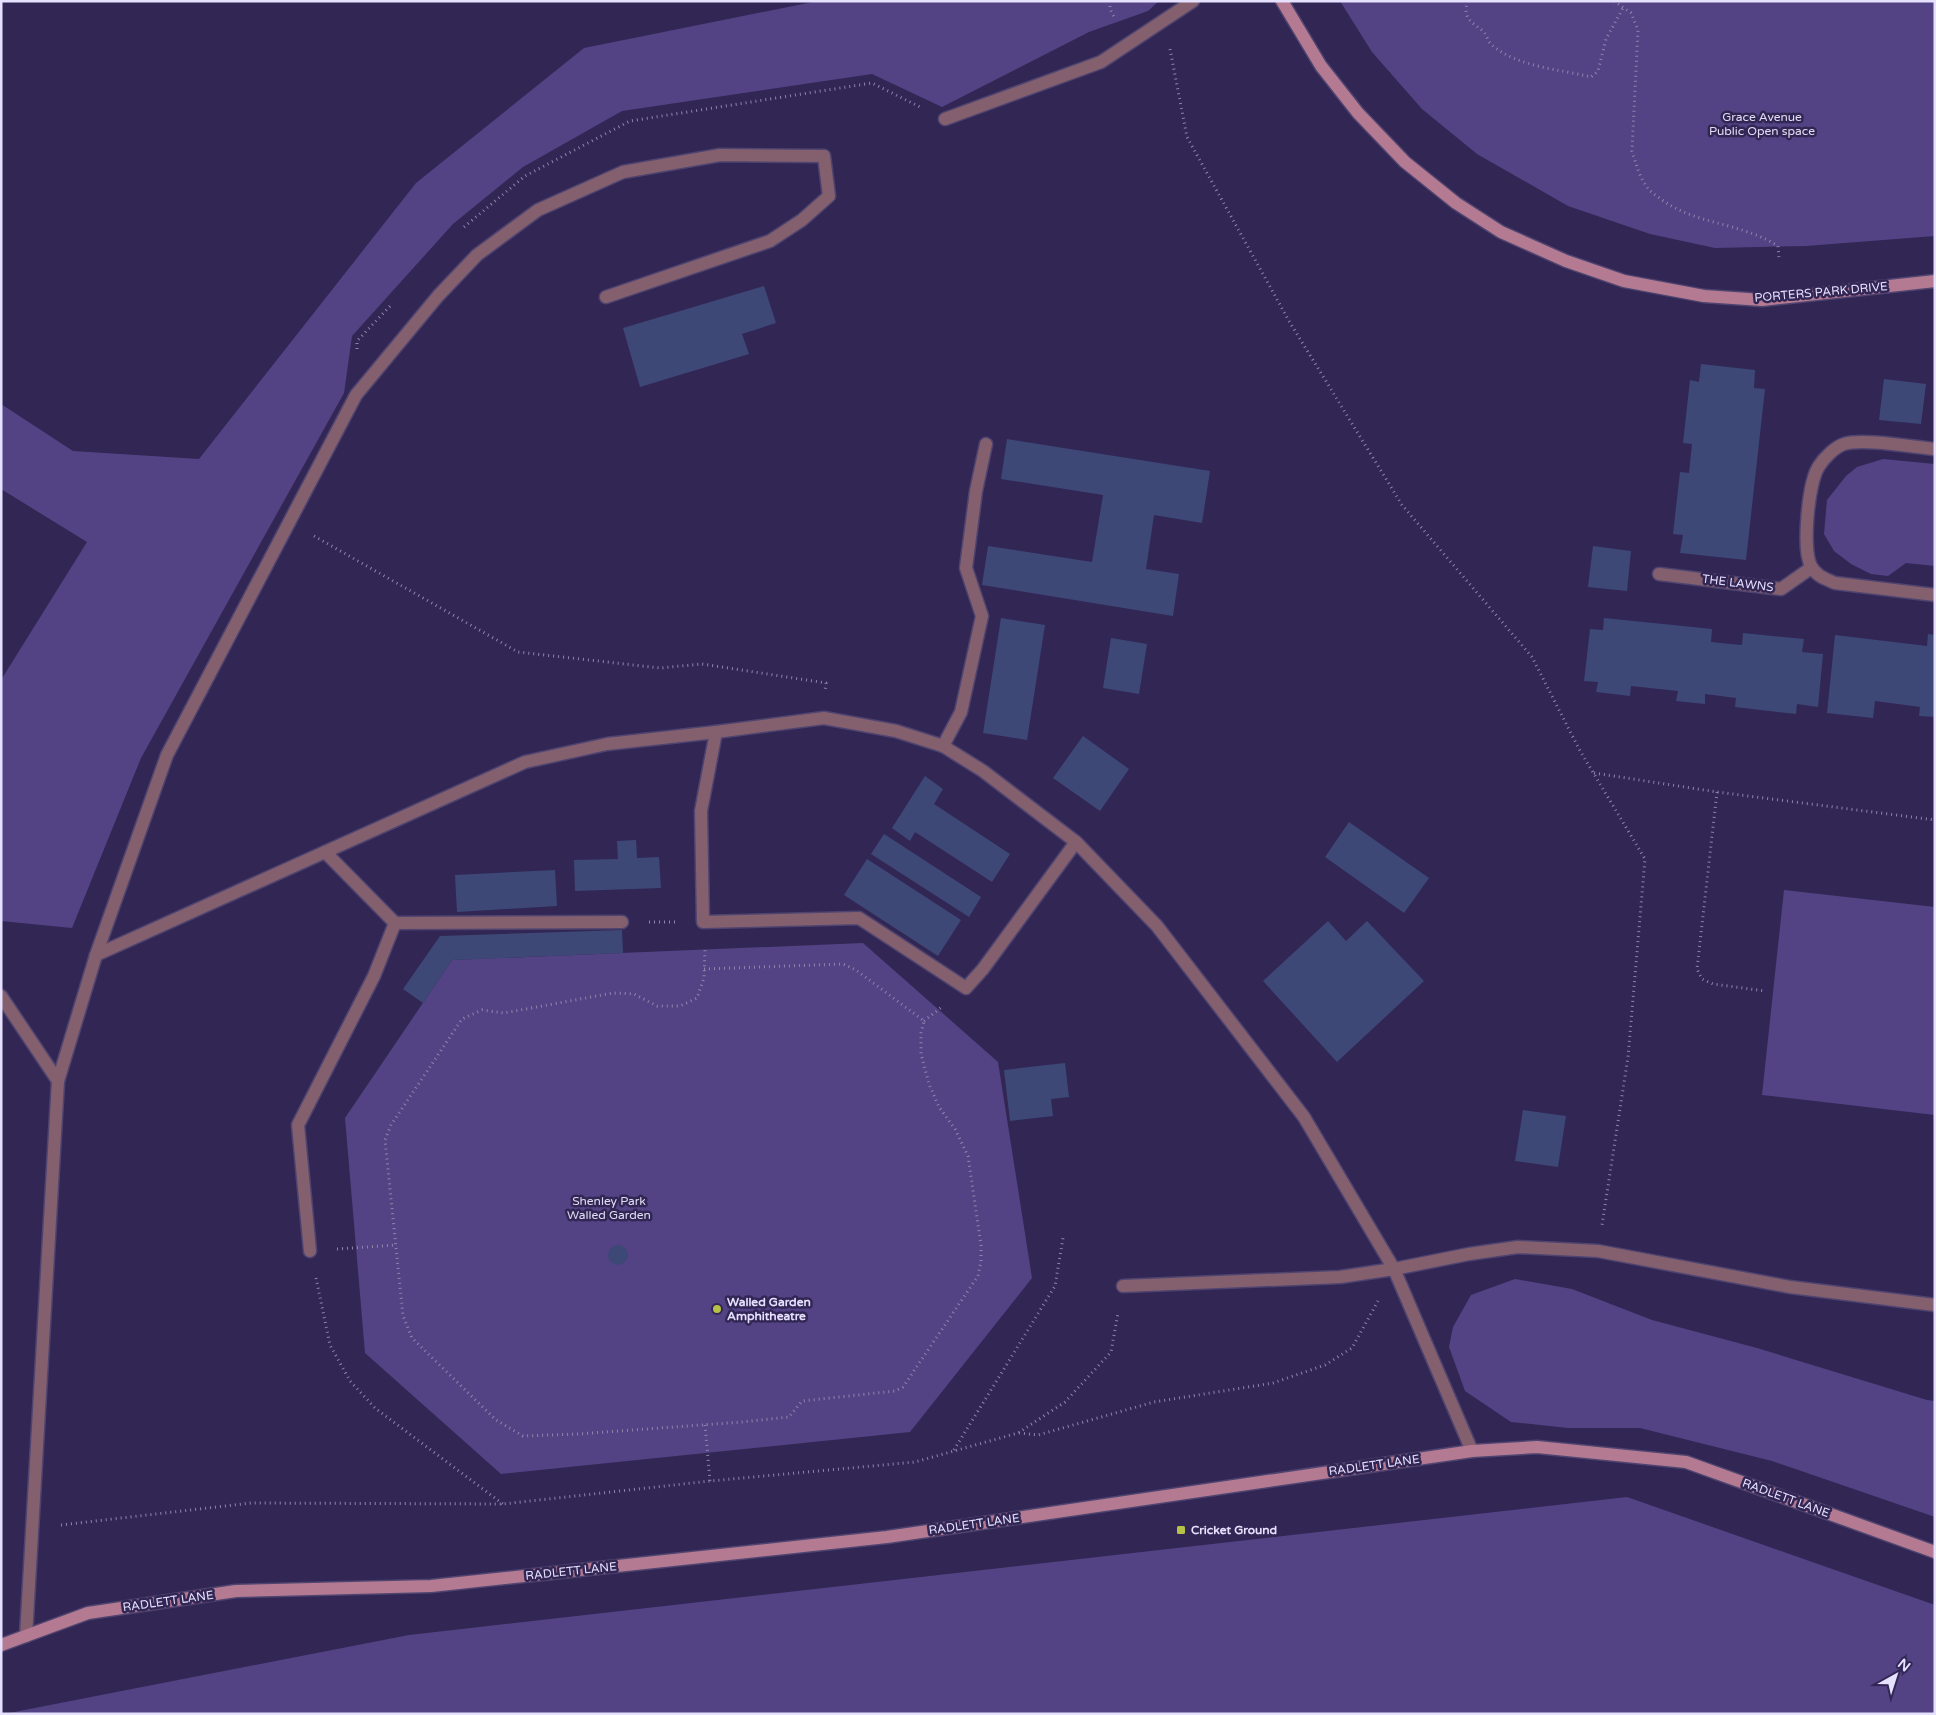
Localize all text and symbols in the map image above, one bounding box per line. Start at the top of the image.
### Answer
park label: Grace Avenue Public Open space [1709,110,1815,138]
street label: PORTERS PARK DRIVE [1754,279,1888,305]
street label: THE LAWNS [1701,572,1775,594]
park label: Shenley Park Walled Garden [567,1194,651,1222]
place label: Walled Garden Amphitheatre [727,1295,811,1324]
marker: Walled Garden Amphitheatre [711,1303,723,1315]
street label: RADLETT LANE [1328,1452,1421,1478]
street label: RADLETT LANE [1741,1476,1832,1520]
street label: RADLETT LANE [928,1511,1021,1537]
place label: Cricket Ground [1191,1523,1277,1537]
marker: Cricket Ground [1175,1524,1187,1536]
street label: RADLETT LANE [525,1559,618,1583]
street label: RADLETT LANE [122,1588,215,1614]
north arrow [1871,1650,1921,1700]
text: N [1894,1655,1914,1675]

